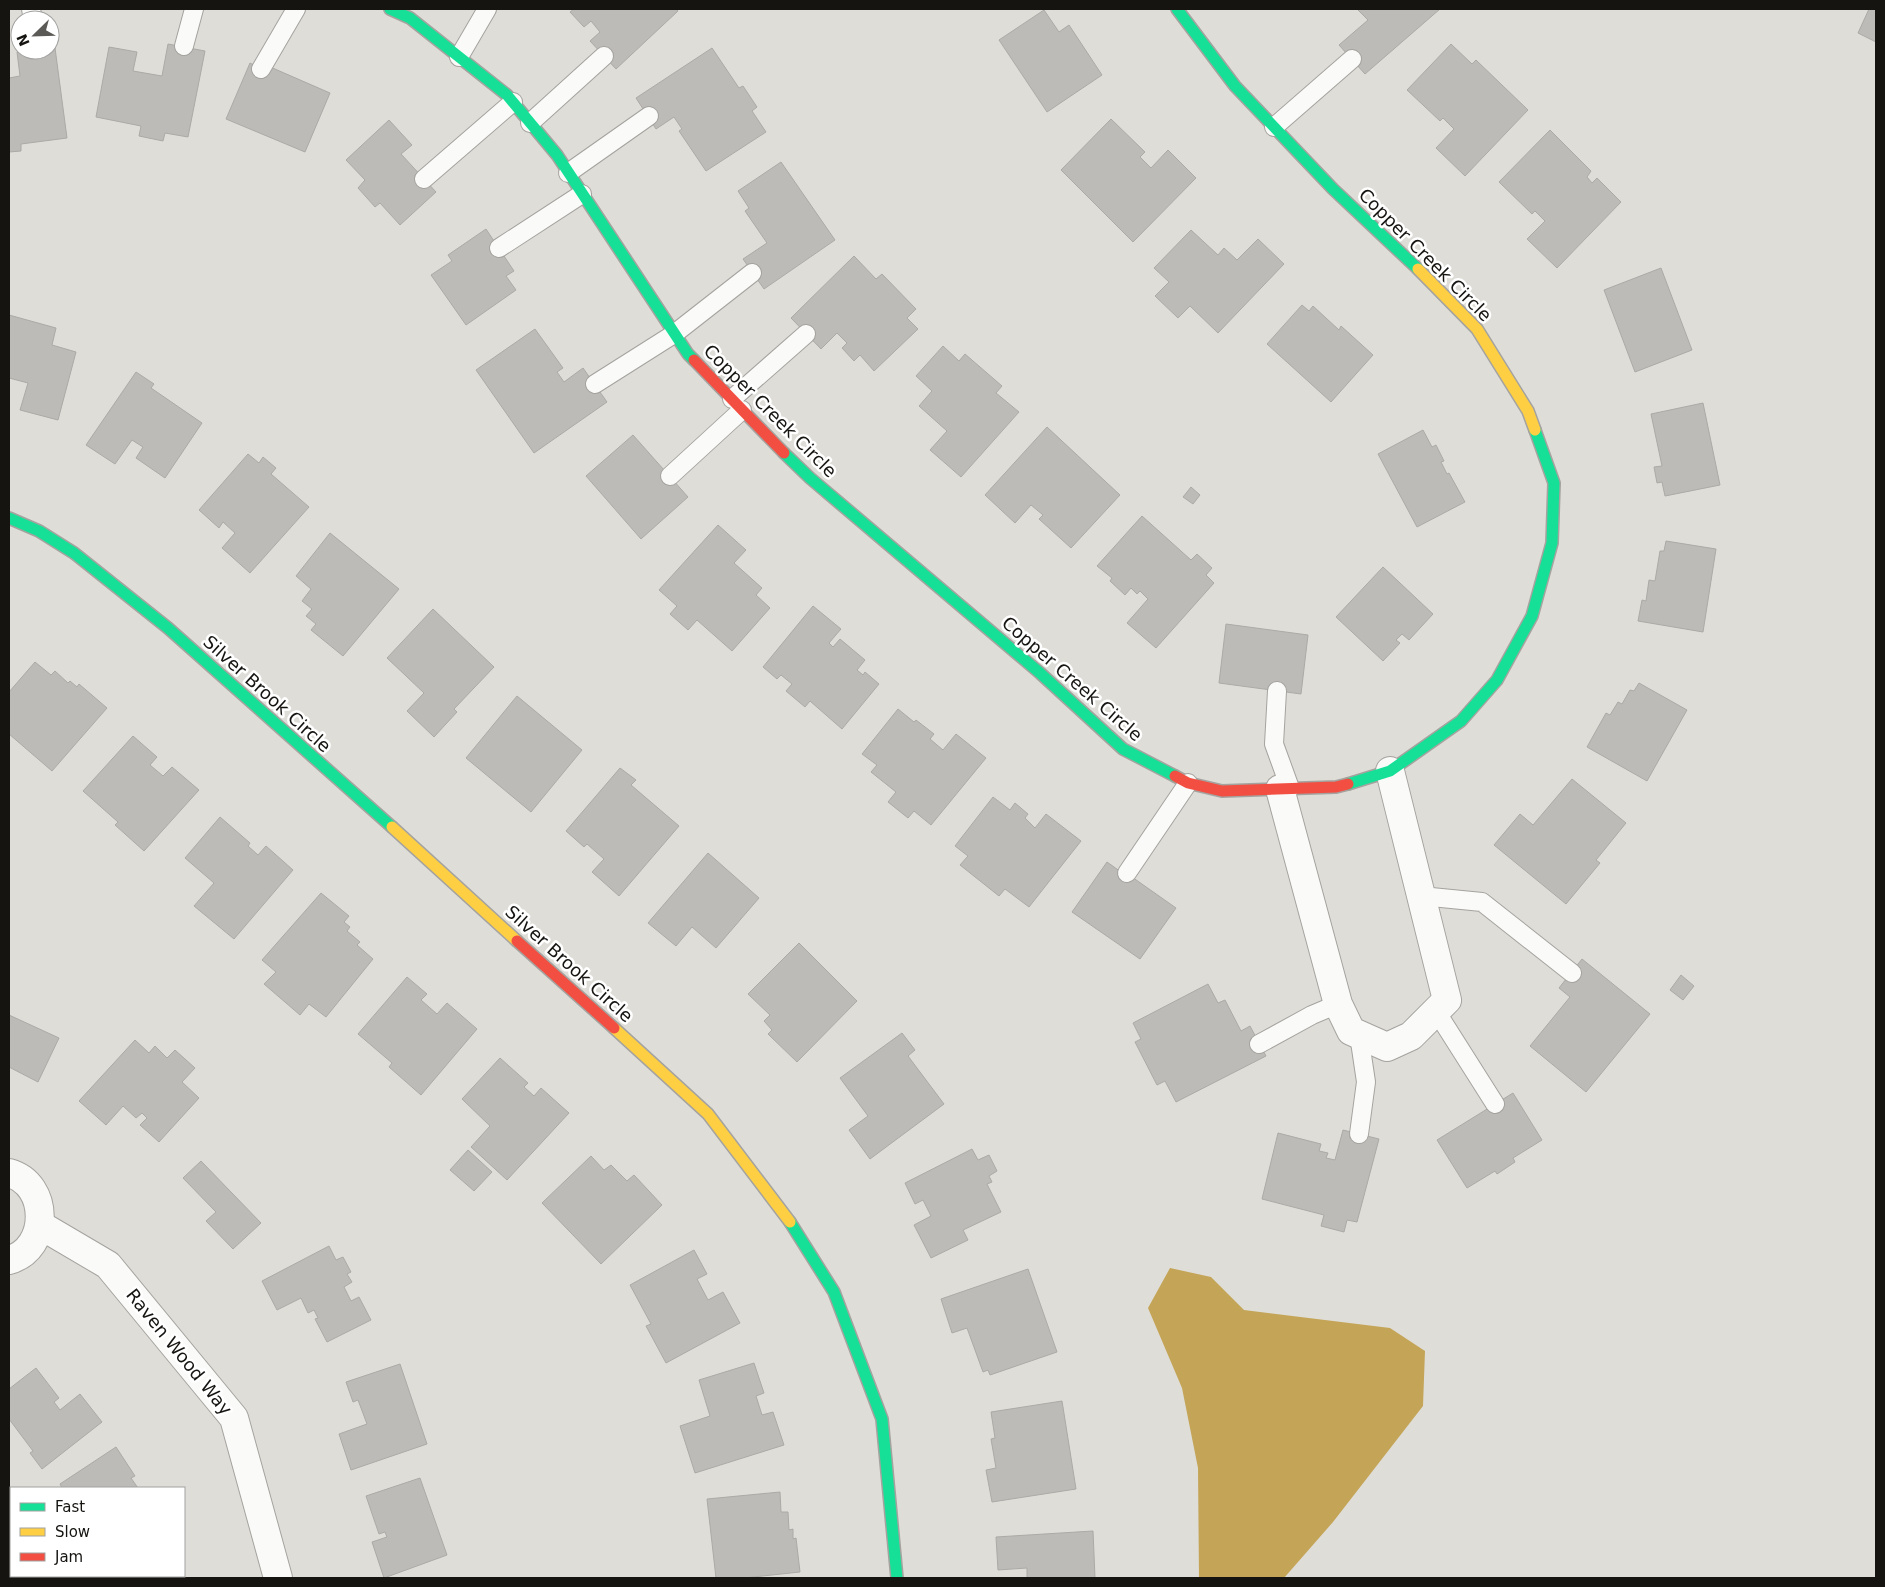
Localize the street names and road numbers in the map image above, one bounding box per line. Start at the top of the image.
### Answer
street label: Copper Creek Circle [1355,184,1496,325]
street label: Copper Creek Circle [700,340,841,481]
street label: Copper Creek Circle [998,612,1147,745]
street label: Silver Brook Circle [199,631,335,756]
street label: Silver Brook Circle [501,901,637,1026]
street label: Raven Wood Way [122,1284,237,1419]

